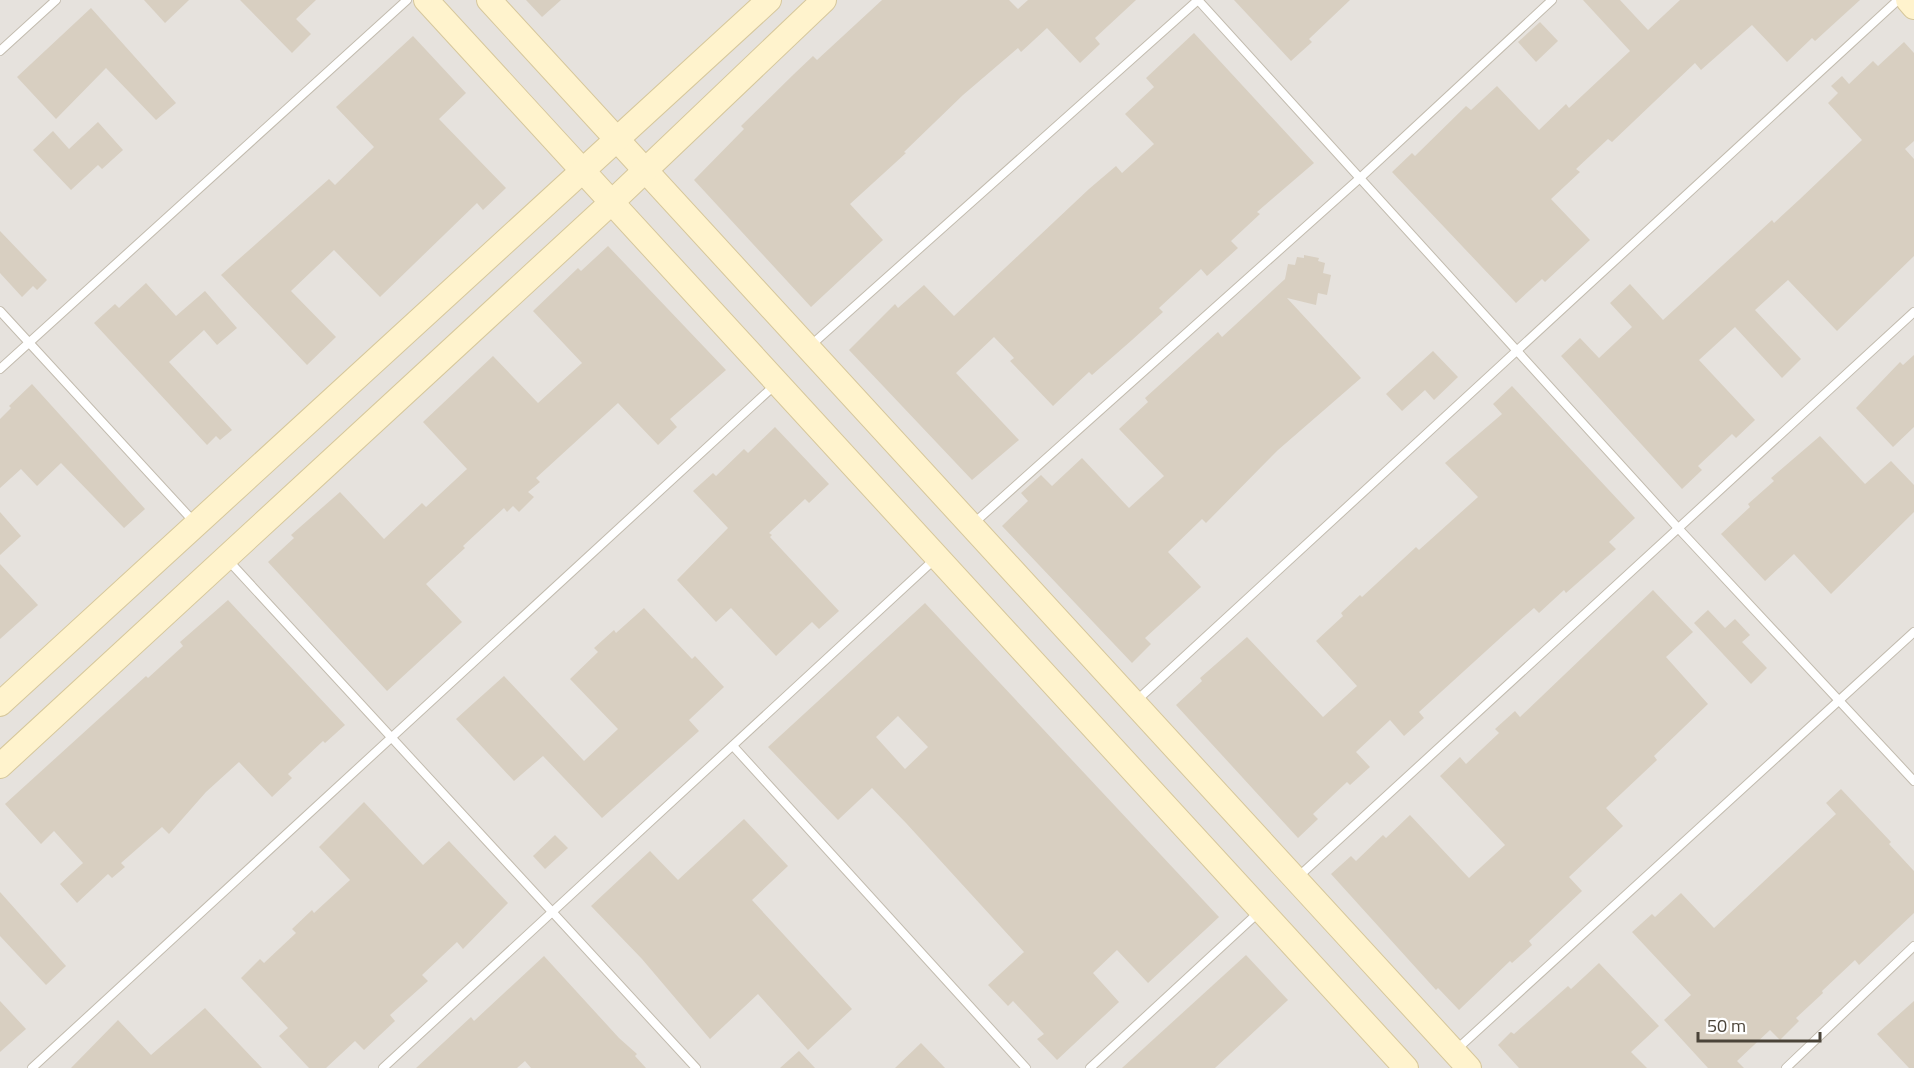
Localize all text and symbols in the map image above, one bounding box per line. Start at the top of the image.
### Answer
scale bar [1698,1005,1820,1043]
text: 50 m [1707,1012,1746,1039]

